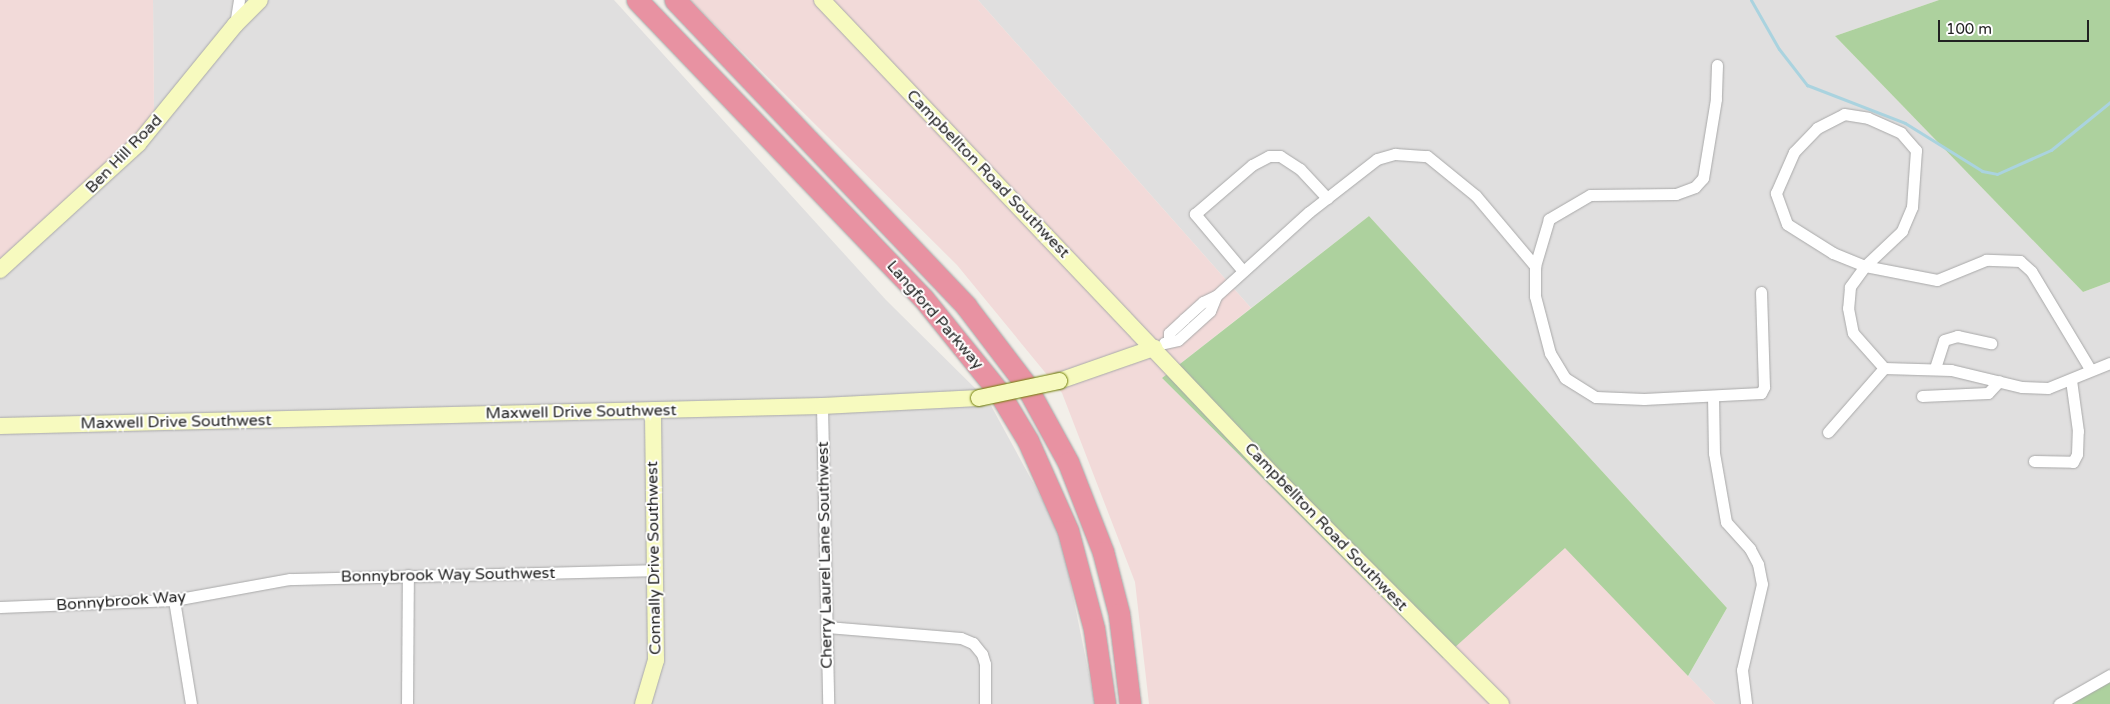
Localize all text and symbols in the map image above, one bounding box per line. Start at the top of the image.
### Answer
scale bar [1940,10,2091,42]
text: 100 m [1946,20,1992,38]
street label: Campbellton Road Southwest [902,86,1074,262]
street label: Ben Hill Road [82,111,166,197]
street label: Langford Parkway [883,257,987,373]
street label: Maxwell Drive Southwest [485,401,677,423]
street label: Maxwell Drive Southwest [80,411,272,433]
street label: Campbellton Road Southwest [1240,439,1412,615]
street label: Cherry Laurel Lane Southwest [813,441,837,669]
street label: Connally Drive Southwest [643,461,665,655]
street label: Bonnybrook Way Southwest [341,564,555,586]
street label: Bonnybrook Way [56,587,186,615]

